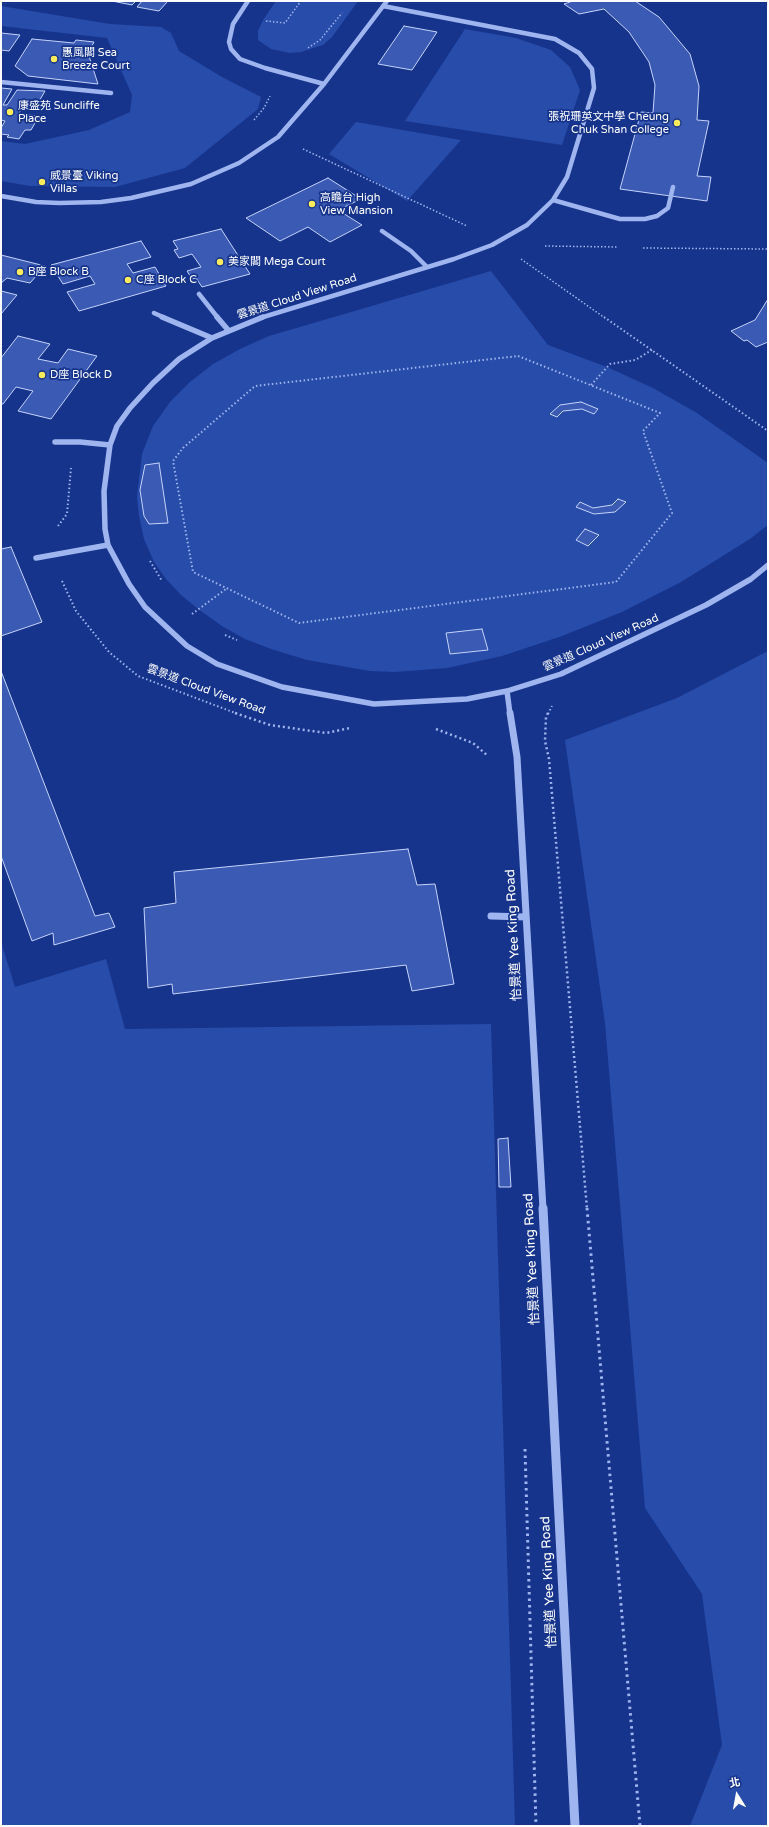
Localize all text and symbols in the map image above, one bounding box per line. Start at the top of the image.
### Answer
place label: 惠風閣 Sea Breeze Court [62,46,130,72]
marker: 惠風閣 Sea Breeze Court [49,54,59,64]
place label: 康盛苑 Suncliffe Place [18,99,100,125]
marker: 康盛苑 Suncliffe Place [5,107,15,117]
place label: 張祝珊英文中學 Cheung Chuk Shan College [548,110,669,136]
marker: 張祝珊英文中學 Cheung Chuk Shan College [672,118,682,128]
place label: 威景臺 Viking Villas [50,169,118,195]
marker: 威景臺 Viking Villas [37,177,47,187]
place label: 高瞻台 High View Mansion [320,191,393,217]
marker: 高瞻台 High View Mansion [307,199,317,209]
place label: 美家閣 Mega Court [228,255,326,269]
marker: 美家閣 Mega Court [215,257,225,267]
place label: B座 Block B [28,265,89,279]
marker: B座 Block B [15,267,25,277]
street label: 雲景道 Cloud View Road [235,271,359,323]
place label: C座 Block C [136,273,197,287]
marker: C座 Block C [123,275,133,285]
place label: D座 Block D [50,368,112,382]
marker: D座 Block D [37,370,47,380]
street label: 雲景道 Cloud View Road [541,612,661,674]
street label: 雲景道 Cloud View Road [145,662,267,718]
street label: 怡景道 Yee King Road [503,869,525,1001]
street label: 怡景道 Yee King Road [521,1193,543,1325]
street label: 怡景道 Yee King Road [538,1516,560,1648]
north arrow [717,1775,757,1815]
text: 北 [728,1775,741,1790]

